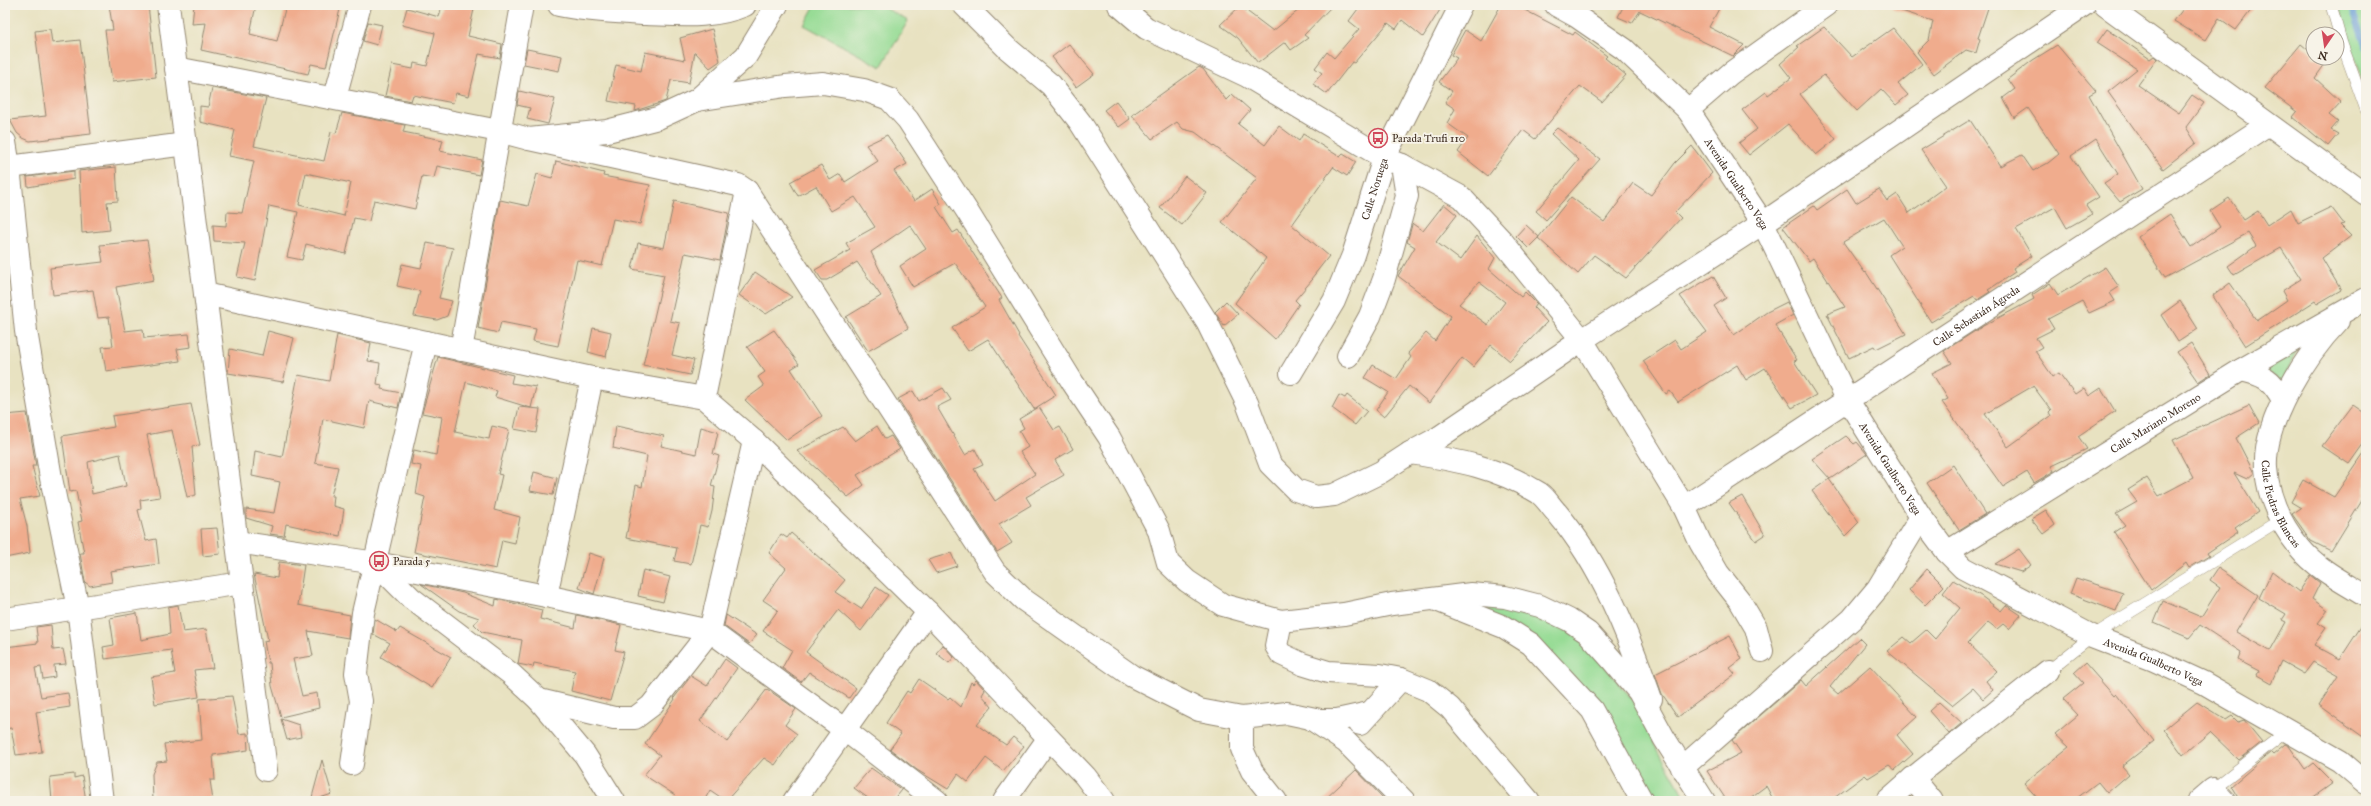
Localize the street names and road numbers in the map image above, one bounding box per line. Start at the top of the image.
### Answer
street label: Avenida Gualberto Vega [1701,135,1772,232]
street label: Calle Noruega [1358,156,1390,221]
street label: Calle Sebastián Ágreda [1930,282,2022,349]
street label: Calle Mariano Moreno [2108,390,2203,456]
street label: Avenida Gualberto Vega [1856,419,1925,517]
street label: Calle Piedras Blancas [2259,460,2303,550]
street label: Avenida Gualberto Vega [2101,634,2206,688]

